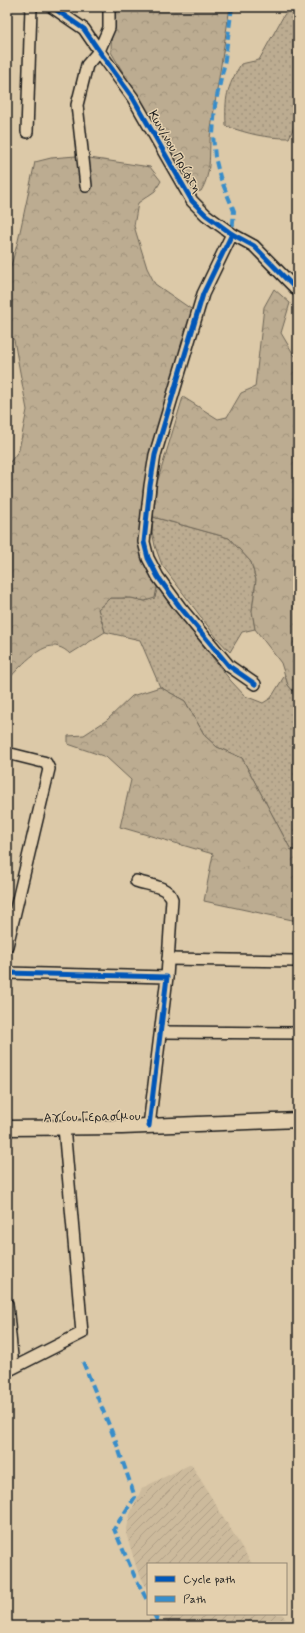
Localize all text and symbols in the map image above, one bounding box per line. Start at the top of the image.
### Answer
street label: Κων/νου Πρίφτη [144,107,205,196]
street label: Αγίου Γερασίμου [43,1108,141,1127]
legend [147,1563,287,1615]
text: Cycle path [183,1572,235,1588]
text: Path [183,1592,206,1608]

